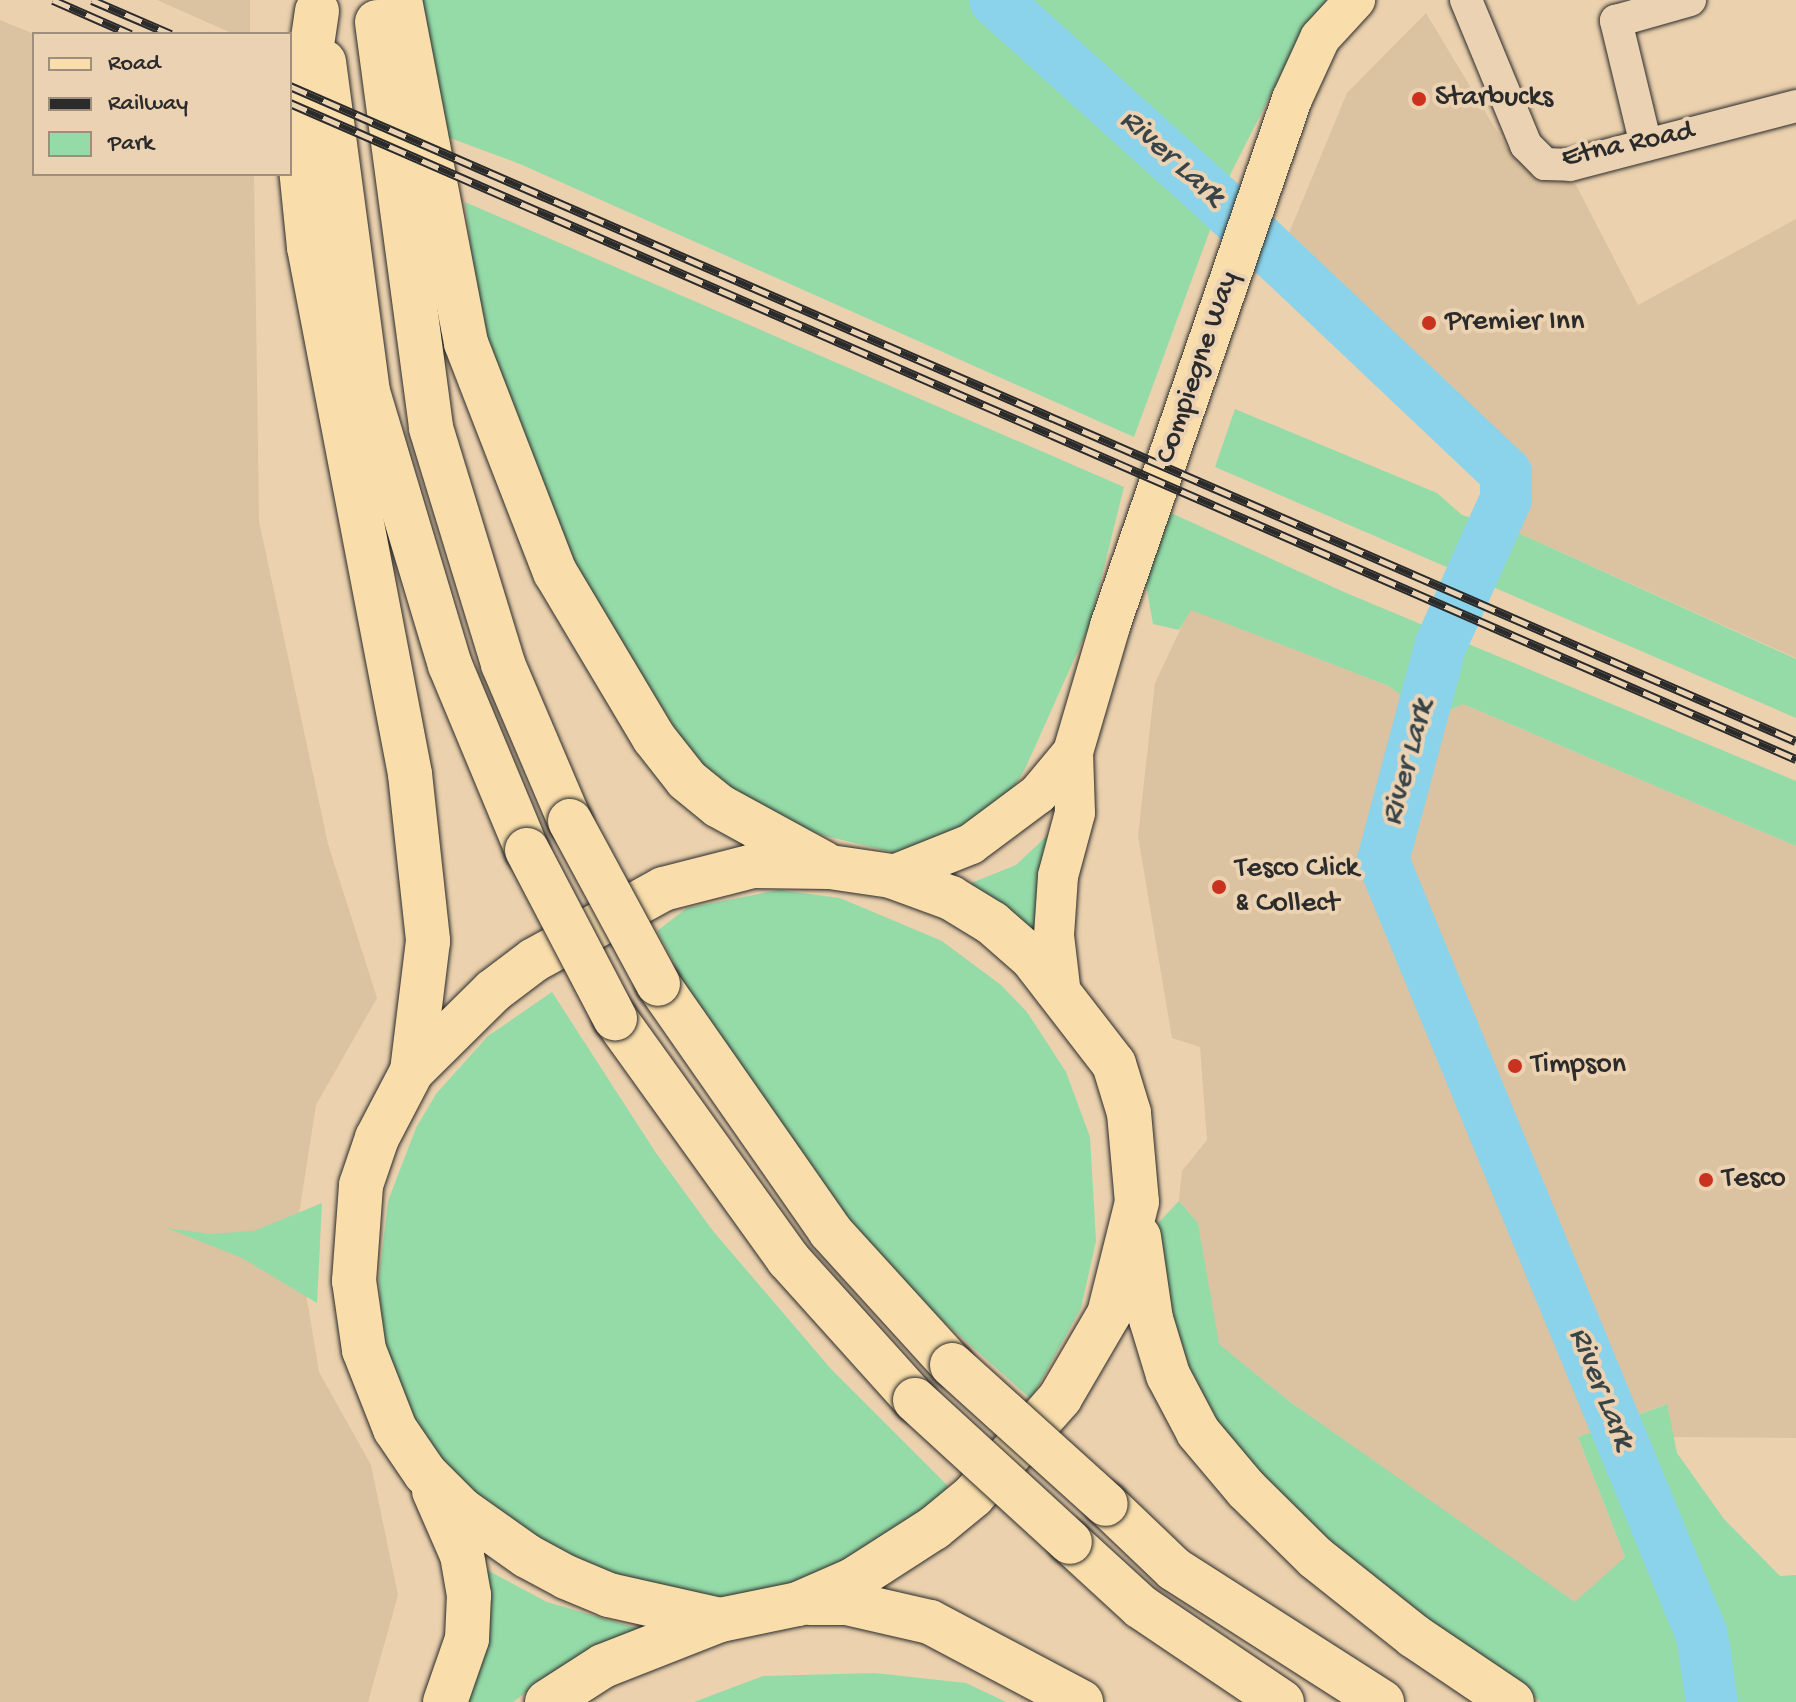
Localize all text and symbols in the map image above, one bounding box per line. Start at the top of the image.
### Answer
legend [32,32,292,176]
text: Road [108,50,160,79]
place label: Starbucks [1435,81,1553,117]
text: Railway [108,90,188,119]
marker: Starbucks [1410,90,1428,108]
water label: River Lark [1110,102,1232,216]
street label: Etna Road [1558,114,1698,178]
text: Park [108,130,154,159]
street label: Compiegne Way [1149,267,1249,469]
place label: Premier Inn [1445,305,1584,341]
marker: Premier Inn [1420,314,1438,332]
water label: River Lark [1374,696,1444,830]
place label: Tesco Click & Collect [1235,852,1359,922]
marker: Tesco Click & Collect [1210,878,1228,896]
place label: Timpson [1531,1048,1626,1084]
marker: Timpson [1506,1057,1524,1075]
place label: Tesco [1722,1162,1786,1198]
marker: Tesco [1697,1171,1715,1189]
water label: River Lark [1558,1322,1642,1456]

